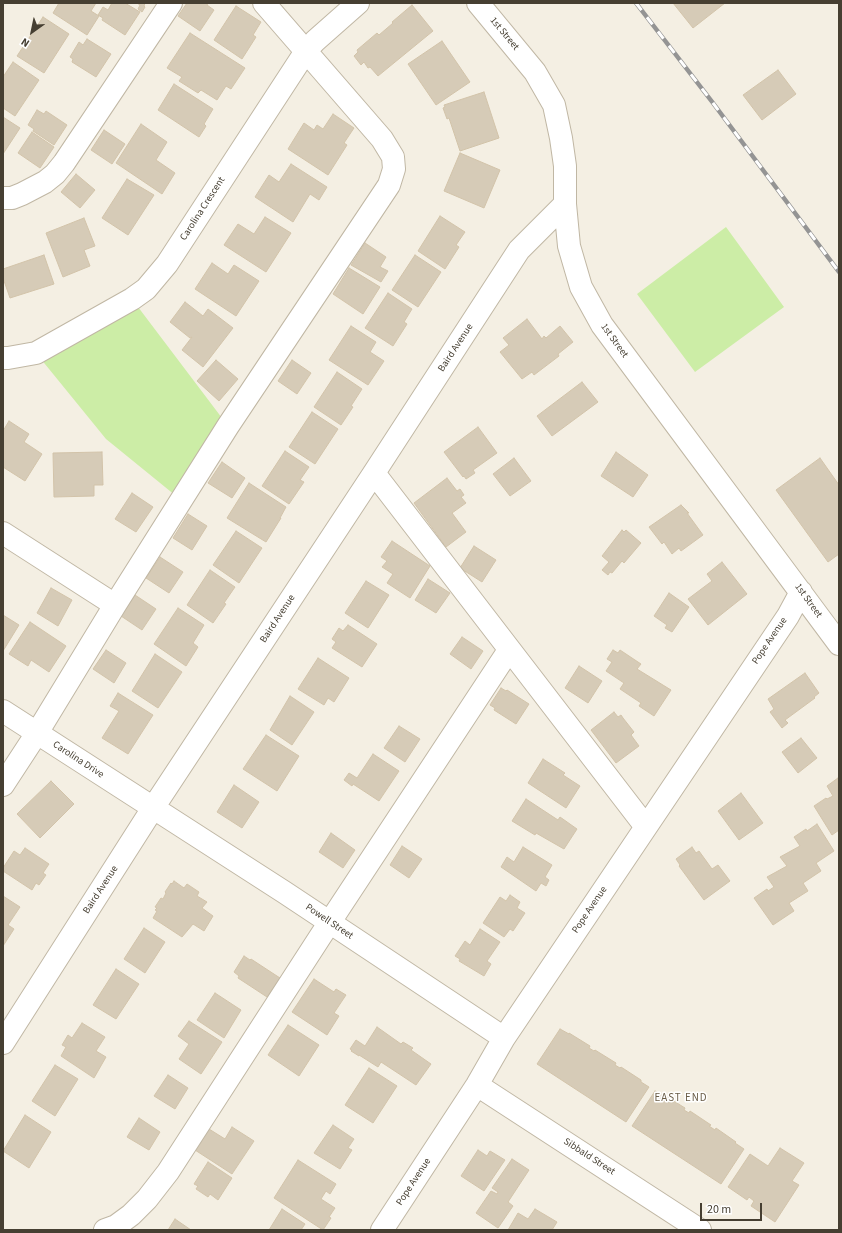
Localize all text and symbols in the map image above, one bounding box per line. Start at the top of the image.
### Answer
north arrow [12,12,52,52]
street label: 1st Street [487,15,521,53]
text: N [18,34,32,51]
street label: Carolina Crescent [178,175,228,243]
street label: Baird Avenue [436,322,476,374]
street label: 1st Street [598,322,630,360]
street label: 1st Street [792,582,824,620]
street label: Baird Avenue [258,593,298,645]
street label: Pope Avenue [750,615,790,667]
street label: Carolina Drive [50,739,106,781]
street label: Baird Avenue [81,864,121,916]
street label: Pope Avenue [570,884,610,936]
street label: Powell Street [303,902,355,942]
district label: EAST END [654,1092,708,1106]
street label: Sibbald Street [561,1136,617,1178]
street label: Pope Avenue [394,1156,434,1208]
scale bar [702,1195,764,1221]
text: 20 m [707,1201,731,1218]

